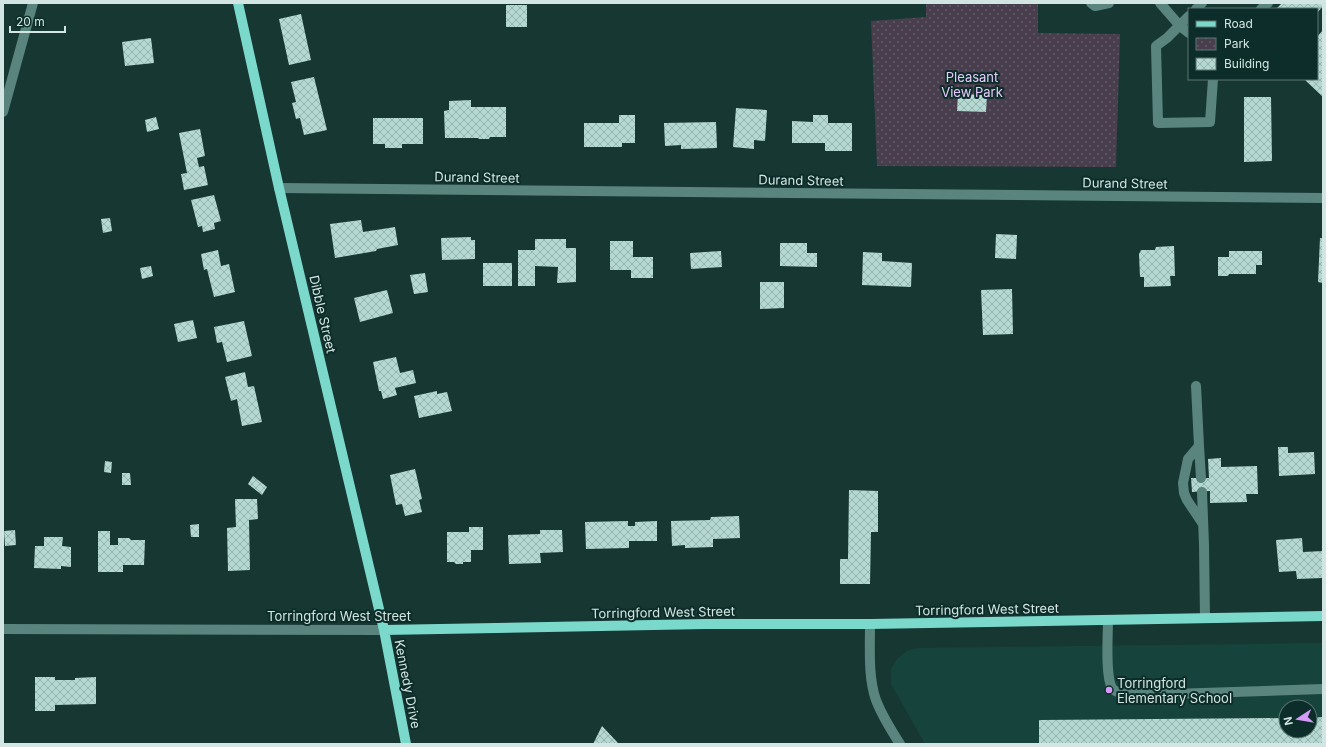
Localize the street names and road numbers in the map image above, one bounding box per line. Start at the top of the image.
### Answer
street label: Durand Street [434,168,520,186]
street label: Durand Street [758,171,844,189]
street label: Durand Street [1082,174,1168,192]
street label: Dibble Street [306,273,340,355]
street label: Torringford West Street [915,600,1059,618]
street label: Torringford West Street [591,603,735,621]
street label: Torringford West Street [267,608,411,624]
street label: Kennedy Drive [392,638,424,730]

